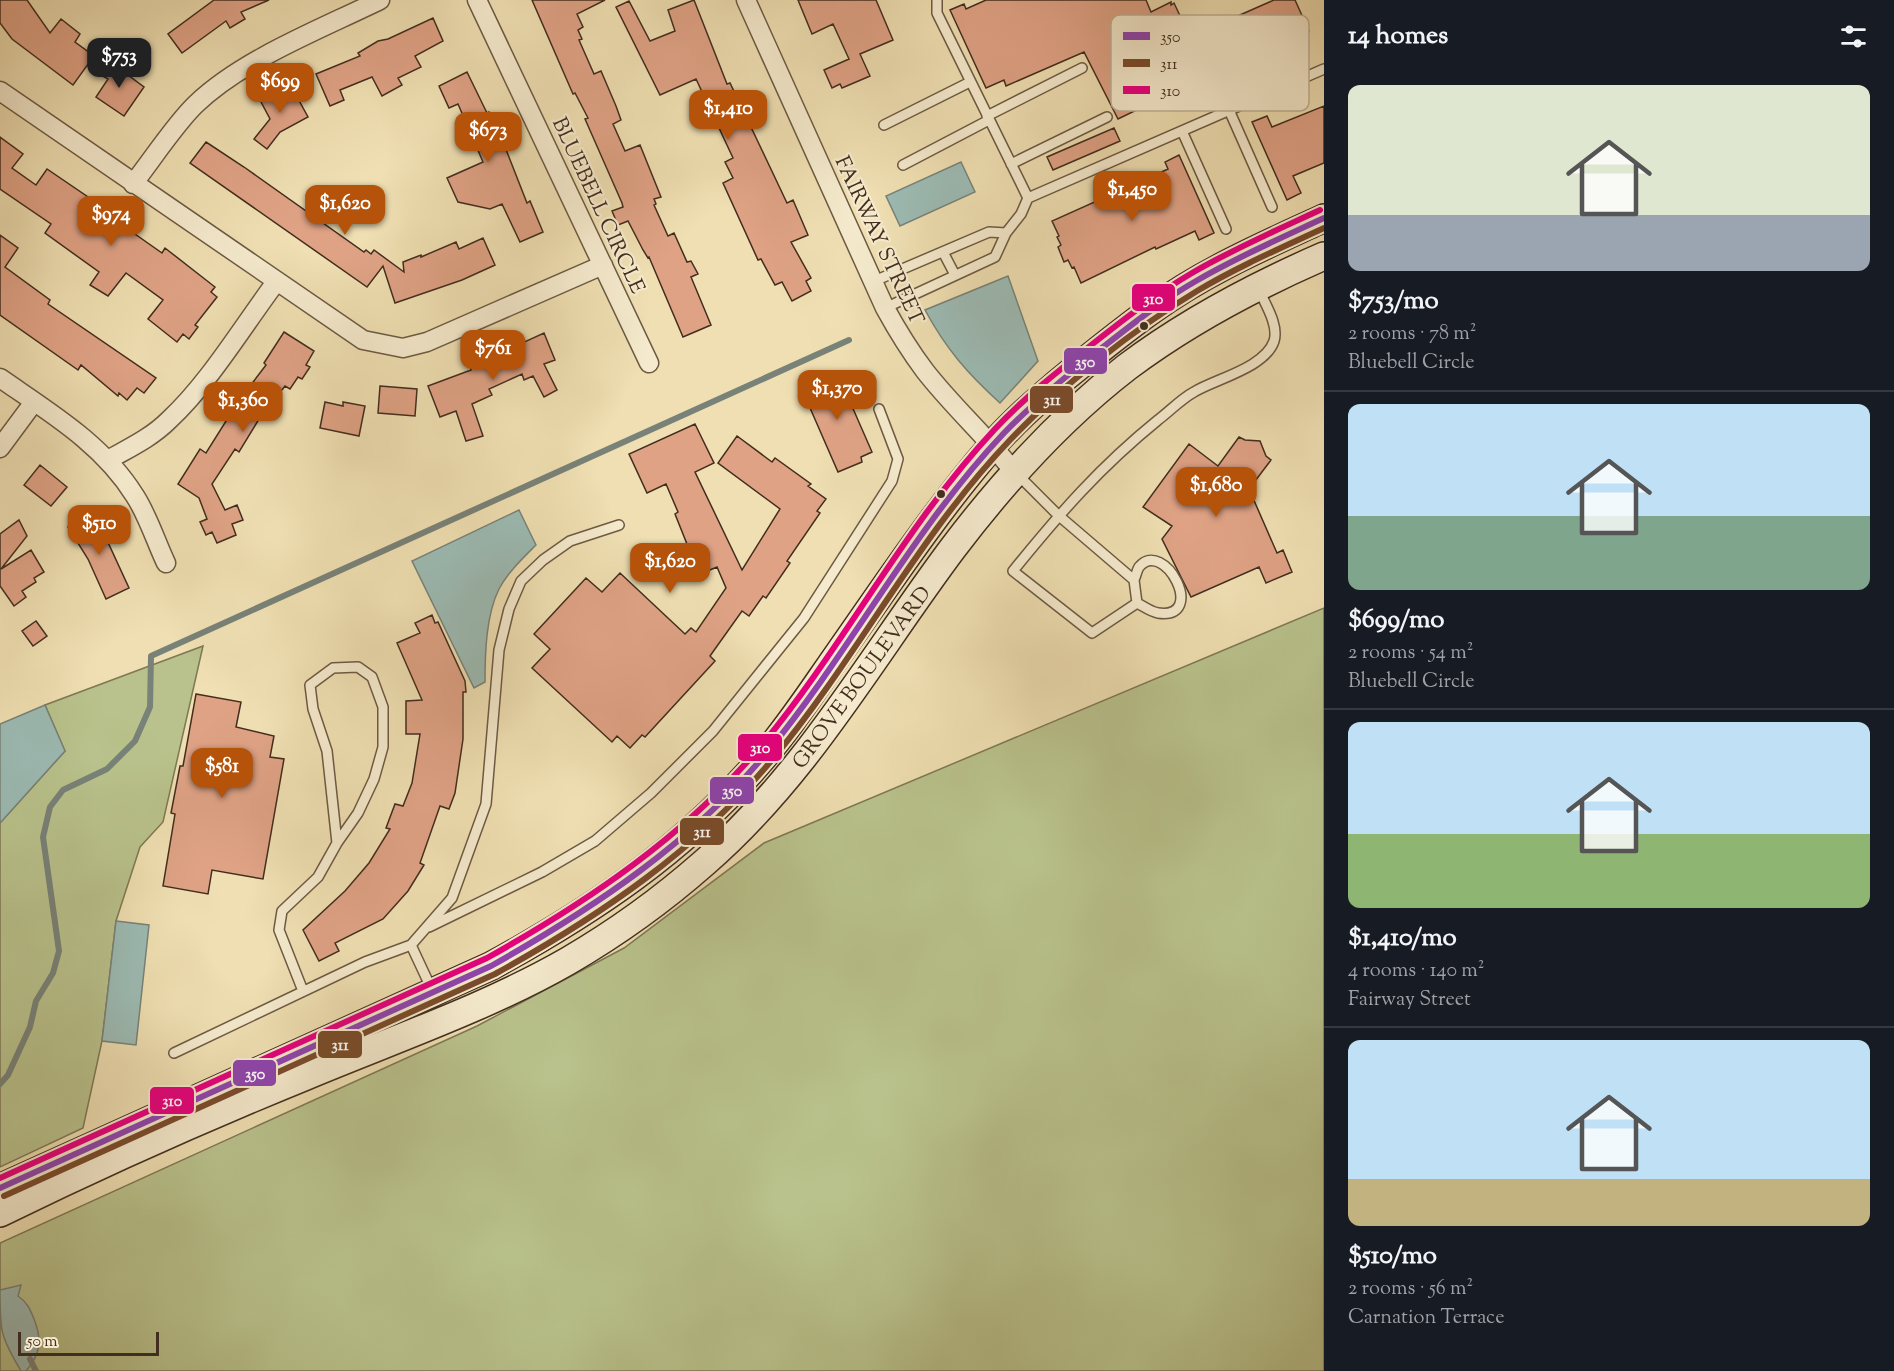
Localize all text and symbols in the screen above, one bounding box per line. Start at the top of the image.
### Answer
legend [1111,15,1309,111]
text: 14 homes [1348,18,1448,55]
icon: filters [1837,20,1870,53]
text: 350 [1160,27,1180,50]
pin: $753 [83,38,155,89]
text: $753 [101,43,137,72]
text: 311 [1160,54,1178,77]
pin: $699 [244,63,316,114]
text: $699 [260,68,300,97]
text: 310 [1160,81,1180,104]
pin: $1,410 [679,90,777,141]
text: $1,410 [703,95,753,124]
pin: $673 [452,112,524,163]
street label: BLUEBELL CIRCLE [543,113,651,299]
text: $673 [469,117,507,146]
icon: home [1555,124,1663,232]
street label: FAIRWAY STREET [826,152,931,330]
pin: $1,450 [1083,171,1181,222]
text: $1,450 [1107,176,1157,205]
pin: $1,620 [296,185,394,236]
text: $1,620 [319,190,371,219]
pin: $974 [75,196,147,247]
text: $974 [91,201,131,230]
line badge: 310 [1131,283,1176,312]
text: $753/mo [1348,283,1439,320]
text: 310 [1143,289,1164,312]
unlabelled marker [1138,320,1150,332]
text: 2 rooms · 78 m² [1348,320,1477,349]
pin: $761 [457,330,529,381]
text: $761 [474,335,512,364]
line badge: 350 [1063,347,1108,375]
text: Bluebell Circle [1348,349,1475,378]
text: 350 [1075,352,1096,375]
pin: $1,370 [788,370,886,421]
text: $1,370 [812,375,862,404]
pin: $1,360 [194,382,292,433]
line badge: 311 [1029,385,1074,414]
text: $1,360 [218,387,268,416]
text: 311 [1043,390,1061,413]
icon: home [1555,443,1663,551]
pin: $1,680 [1167,467,1265,518]
text: $1,680 [1190,472,1242,501]
unlabelled marker [935,488,947,500]
pin: $510 [63,505,135,556]
text: $510 [82,510,116,539]
pin: $1,620 [621,543,719,594]
text: $1,620 [644,548,696,577]
street label: GROVE BOULEVARD [786,581,939,776]
text: $699/mo [1348,602,1445,639]
text: 2 rooms · 54 m² [1348,639,1473,668]
text: Bluebell Circle [1348,668,1475,697]
line badge: 310 [737,733,783,762]
text: 310 [750,738,771,761]
pin: $581 [186,748,258,799]
text: $581 [205,753,239,782]
icon: home [1555,761,1663,869]
line badge: 350 [709,776,755,805]
text: 350 [722,781,743,804]
line badge: 311 [679,817,725,846]
text: 311 [693,822,711,845]
text: $1,410/mo [1348,920,1457,957]
text: 4 rooms · 140 m² [1348,957,1485,986]
text: Fairway Street [1348,986,1471,1015]
line badge: 311 [317,1030,363,1059]
text: 311 [331,1035,349,1058]
line badge: 350 [232,1059,277,1087]
text: 350 [245,1064,266,1087]
icon: home [1555,1079,1663,1187]
line badge: 310 [149,1086,195,1115]
text: 310 [162,1091,183,1114]
text: $510/mo [1348,1238,1437,1275]
text: 2 rooms · 56 m² [1348,1275,1473,1304]
text: Carnation Terrace [1348,1304,1504,1333]
scale bar [18,1329,159,1356]
text: 50 m [27,1331,58,1354]

